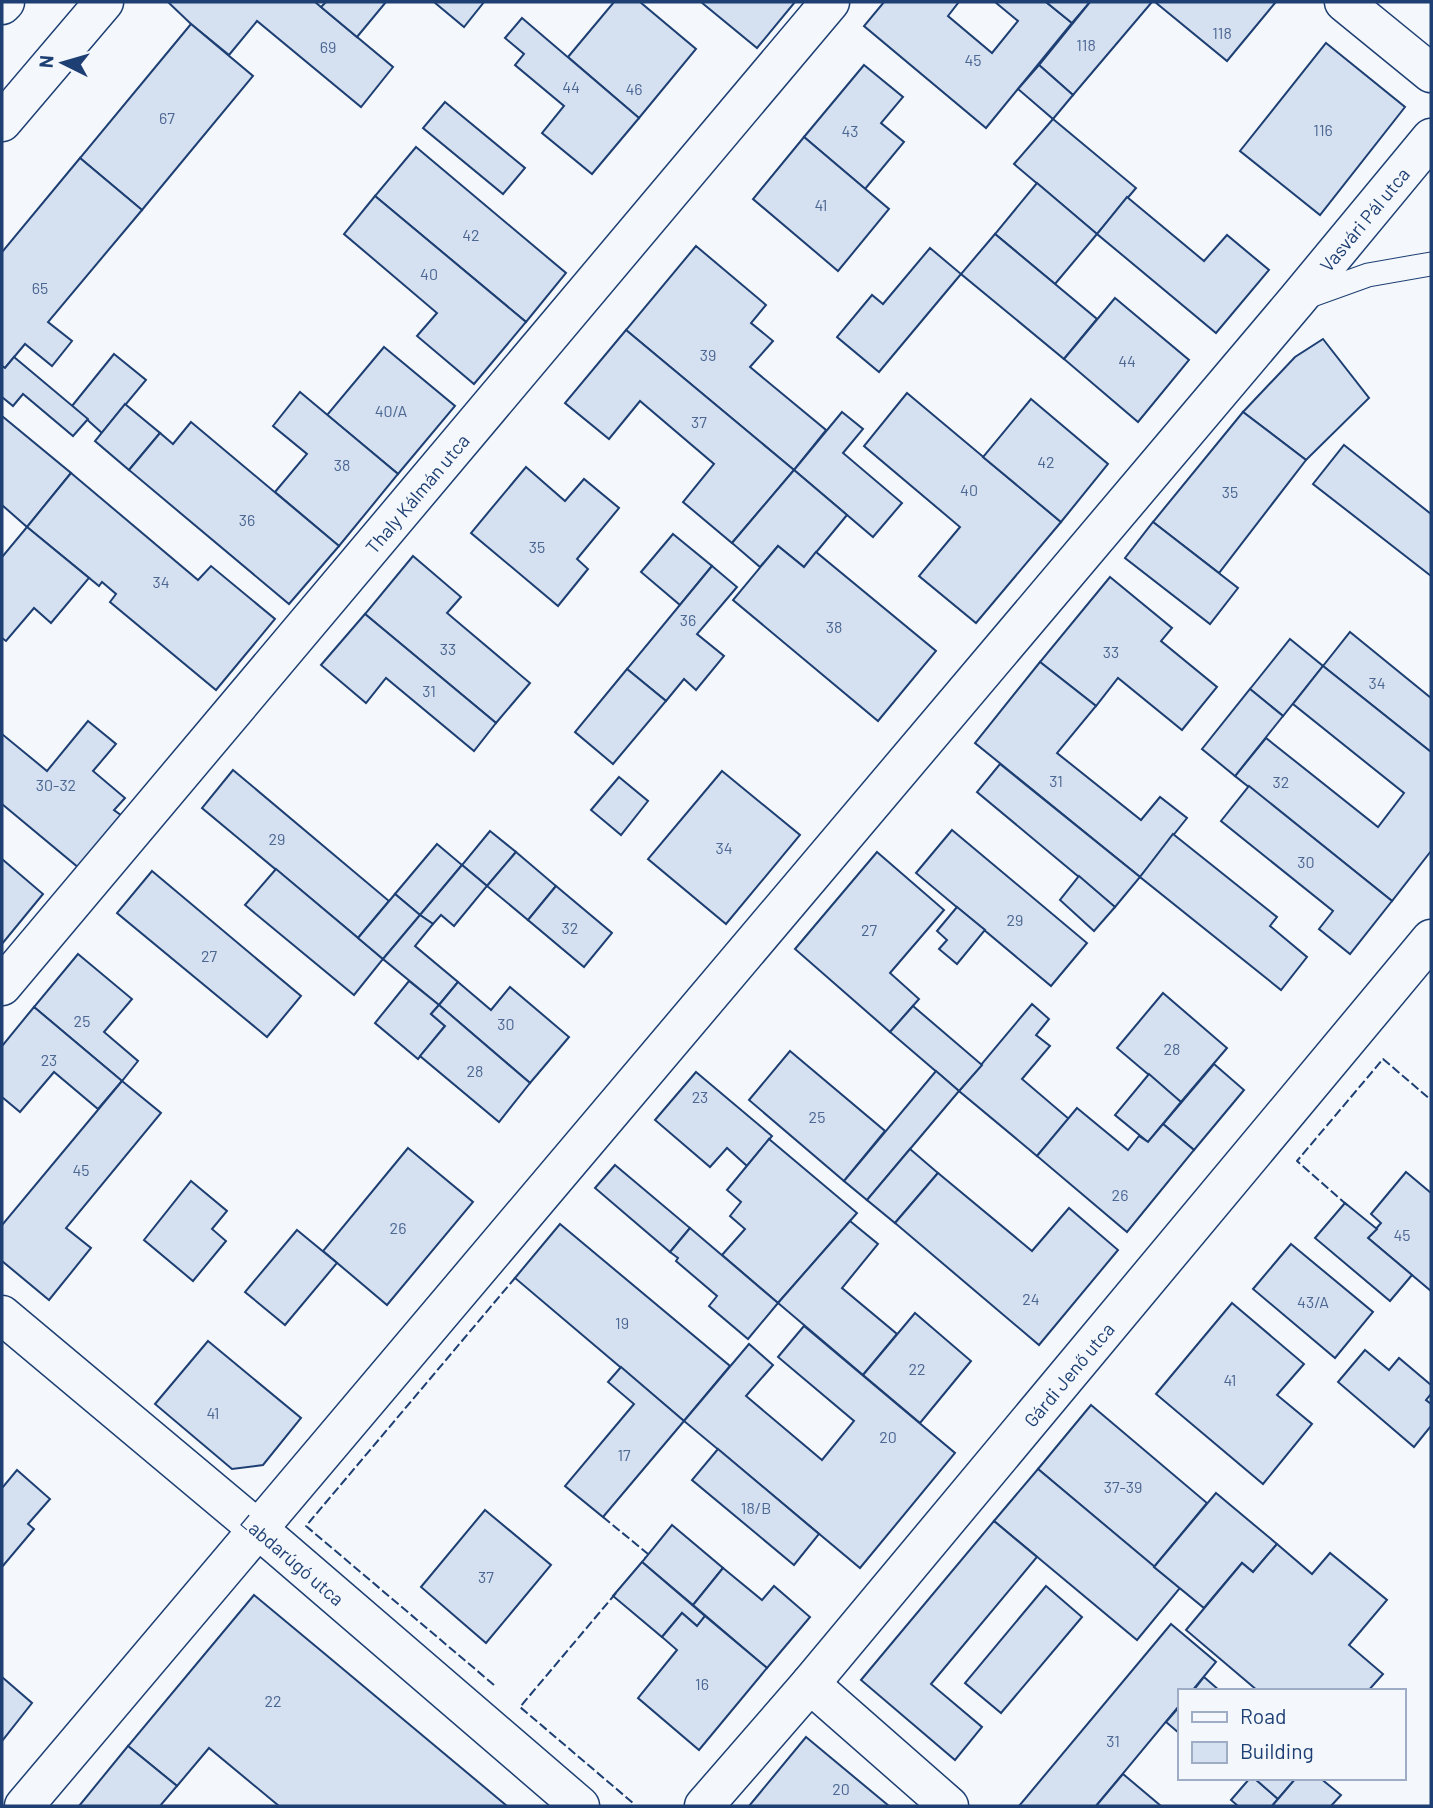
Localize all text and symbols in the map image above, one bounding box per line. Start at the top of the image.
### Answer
house number: 118 [1212,23,1232,42]
north arrow [28,28,98,98]
house number: 118 [1076,35,1096,54]
house number: 69 [320,37,336,56]
house number: 45 [964,50,982,69]
text: N [34,54,58,69]
house number: 44 [562,77,580,96]
house number: 46 [625,79,643,98]
house number: 67 [159,108,175,127]
house number: 116 [1313,120,1333,139]
house number: 43 [841,121,859,140]
street label: Vasvári Pál utca [1314,162,1414,276]
house number: 41 [815,195,827,214]
house number: 42 [462,225,480,244]
house number: 40 [420,264,438,283]
house number: 65 [32,278,48,297]
house number: 39 [700,345,716,364]
house number: 44 [1118,351,1136,370]
house number: 40/A [375,401,408,420]
house number: 37 [691,412,707,431]
street label: Thaly Kálmán utca [360,429,474,558]
house number: 42 [1037,452,1055,471]
house number: 38 [334,455,350,474]
house number: 40 [960,480,978,499]
house number: 35 [1222,482,1238,501]
house number: 36 [239,510,255,529]
house number: 35 [529,537,545,556]
house number: 34 [152,572,170,591]
house number: 36 [680,610,696,629]
house number: 38 [826,617,842,636]
house number: 33 [440,639,456,658]
house number: 33 [1103,642,1119,661]
house number: 34 [1368,673,1386,692]
house number: 31 [422,681,436,700]
house number: 31 [1049,771,1063,790]
house number: 32 [1273,772,1289,791]
house number: 30-32 [36,775,76,794]
house number: 29 [269,829,285,848]
house number: 34 [715,838,733,857]
house number: 30 [1297,852,1315,871]
house number: 29 [1007,910,1023,929]
house number: 32 [562,918,578,937]
house number: 27 [861,920,877,939]
house number: 27 [201,946,217,965]
house number: 25 [74,1011,90,1030]
house number: 30 [497,1014,515,1033]
house number: 28 [1164,1039,1180,1058]
house number: 23 [41,1050,57,1069]
house number: 28 [467,1061,483,1080]
house number: 23 [692,1087,708,1106]
house number: 25 [809,1107,825,1126]
house number: 45 [72,1160,90,1179]
house number: 26 [1112,1185,1128,1204]
house number: 26 [390,1218,406,1237]
house number: 45 [1393,1225,1411,1244]
house number: 24 [1022,1289,1040,1308]
house number: 43/A [1297,1292,1329,1311]
house number: 19 [615,1313,629,1332]
street label: Gárdi Jenő utca [1018,1317,1118,1431]
house number: 22 [908,1359,926,1378]
house number: 41 [1224,1370,1236,1389]
house number: 41 [207,1403,219,1422]
house number: 20 [879,1427,897,1446]
house number: 17 [617,1445,631,1464]
house number: 37-39 [1104,1477,1142,1496]
house number: 18/B [741,1498,771,1517]
street label: Labdarúgó utca [237,1509,349,1610]
house number: 37 [478,1567,494,1586]
house number: 16 [695,1674,709,1693]
legend [1178,1689,1405,1780]
house number: 22 [264,1691,282,1710]
text: Road [1240,1703,1286,1728]
house number: 31 [1106,1731,1120,1750]
text: Building [1240,1738,1314,1763]
house number: 20 [832,1779,850,1798]

